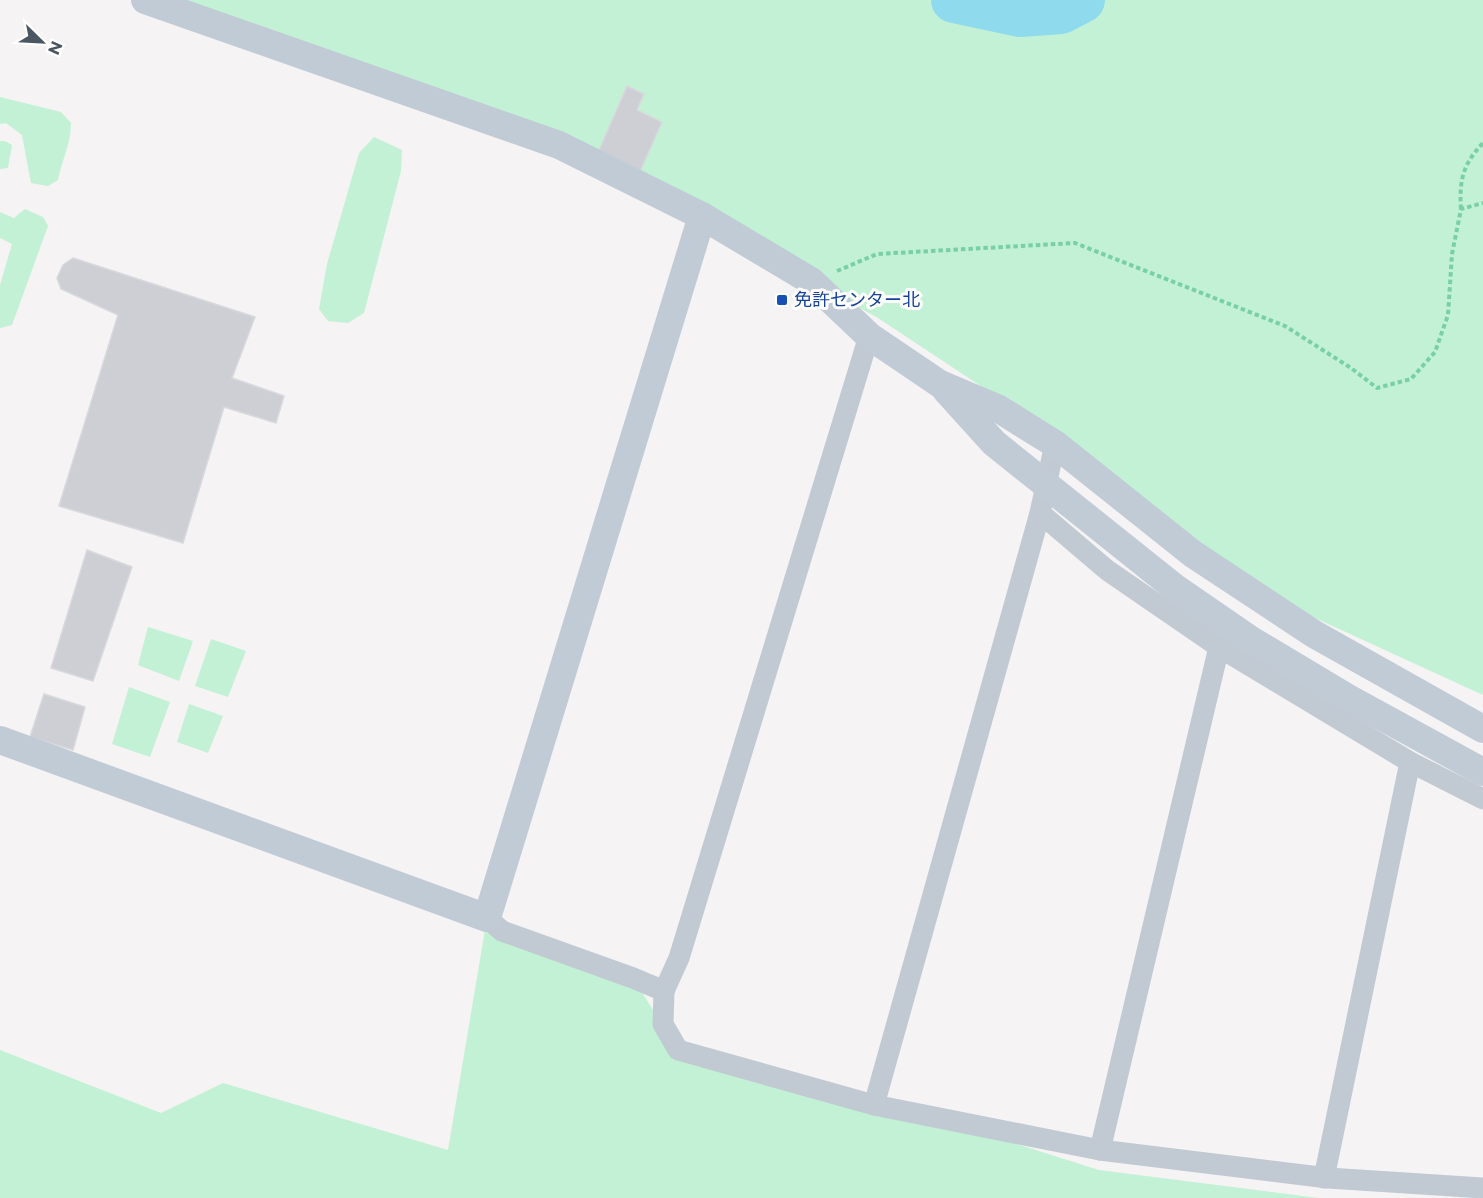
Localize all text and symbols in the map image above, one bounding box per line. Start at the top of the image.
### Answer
north arrow [12,12,72,72]
text: N [44,38,67,58]
place label: 免許センター北 [794,289,920,311]
marker: 免許センター北 [775,293,789,307]

